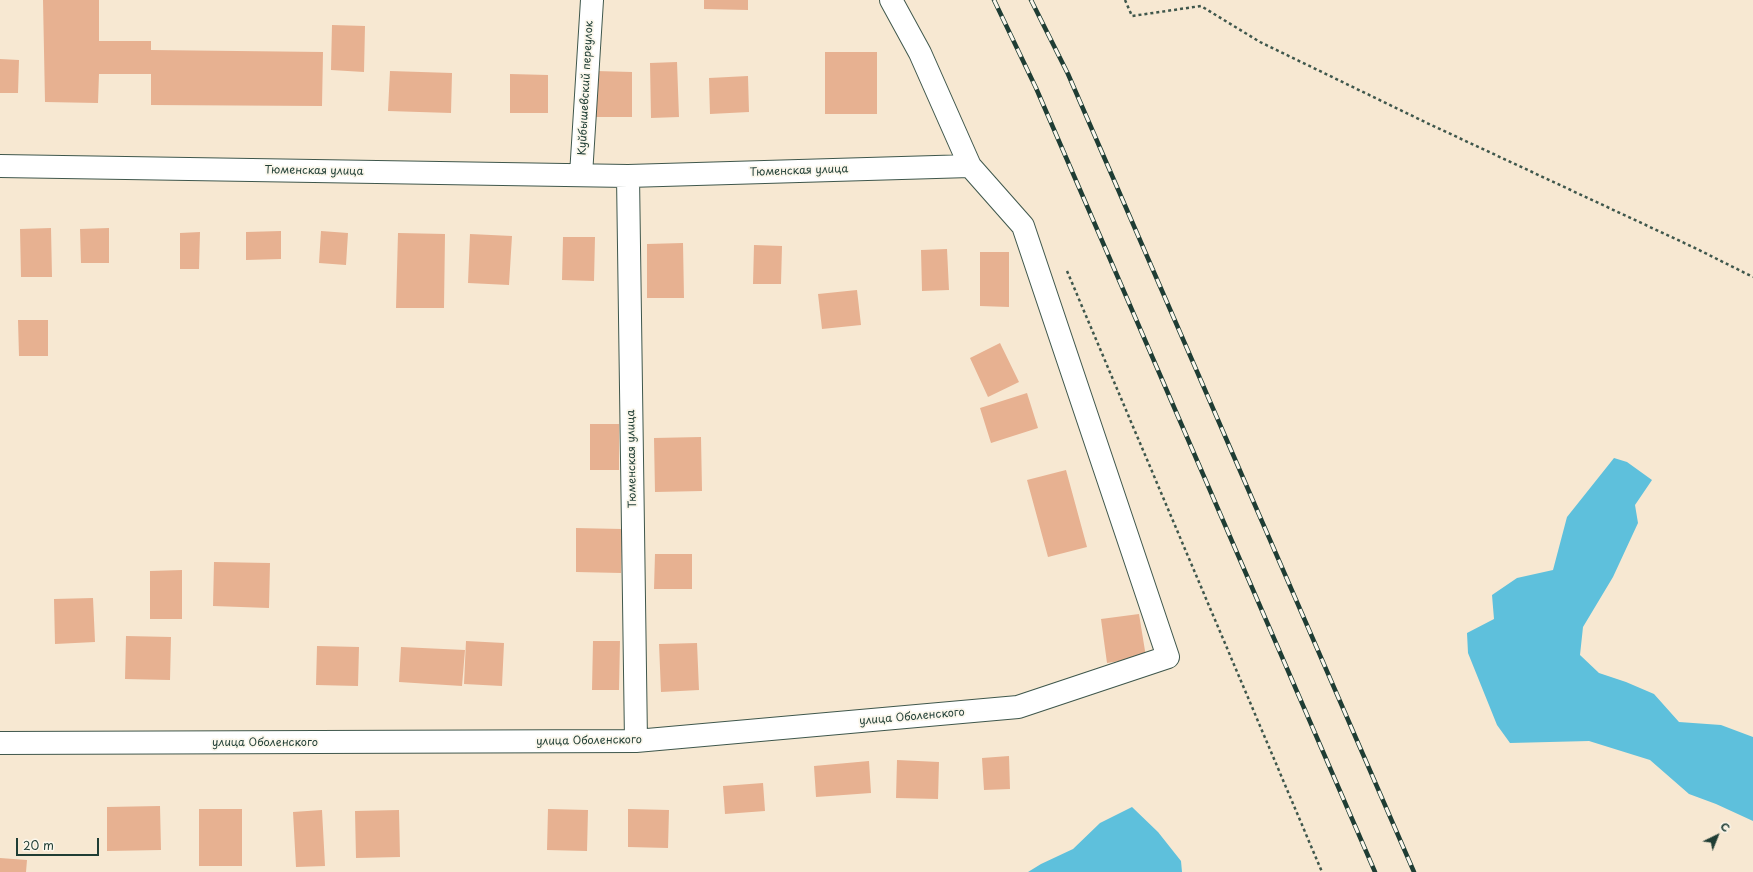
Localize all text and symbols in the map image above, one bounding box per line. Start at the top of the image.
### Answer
street label: Куйбышевский переулок [576,20,596,156]
street label: Тюменская улица [749,163,849,179]
street label: Тюменская улица [265,164,363,178]
street label: Тюменская улица [625,410,639,508]
street label: улица Оболенского [859,706,965,728]
street label: улица Оболенского [536,733,642,749]
street label: улица Оболенского [212,736,318,750]
north arrow [1697,816,1737,856]
text: С [1717,818,1734,836]
scale bar [18,830,101,856]
text: 20 m [23,836,54,854]

